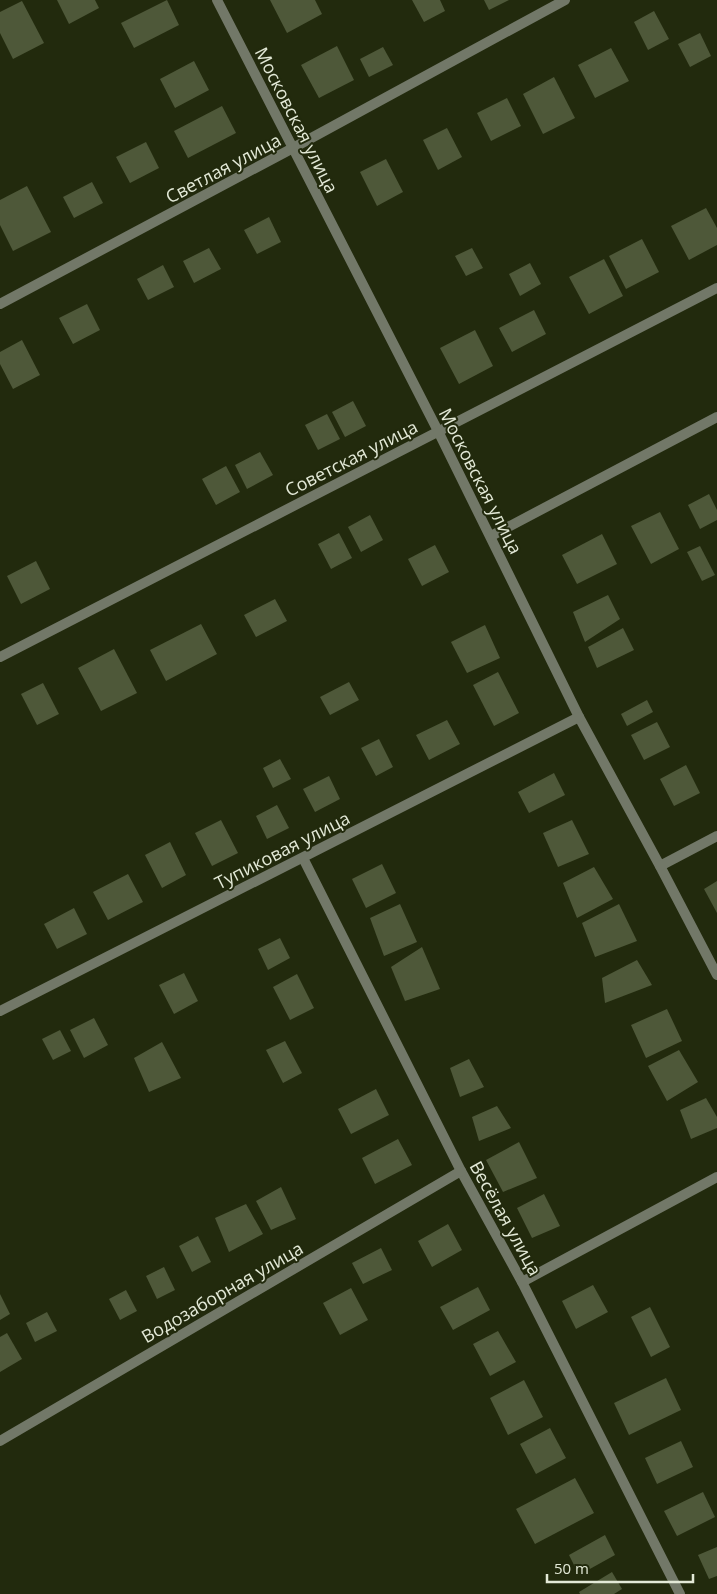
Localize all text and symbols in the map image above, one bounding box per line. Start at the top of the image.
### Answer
street label: Московская улица [250,43,344,197]
street label: Светлая улица [161,128,285,208]
street label: Московская улица [434,404,528,558]
street label: Советская улица [281,414,421,502]
street label: Тупиковая улица [210,806,354,894]
street label: Весёлая улица [465,1156,547,1280]
street label: Водозаборная улица [137,1236,307,1348]
scale bar [547,1552,693,1584]
text: 50 m [554,1558,589,1578]

